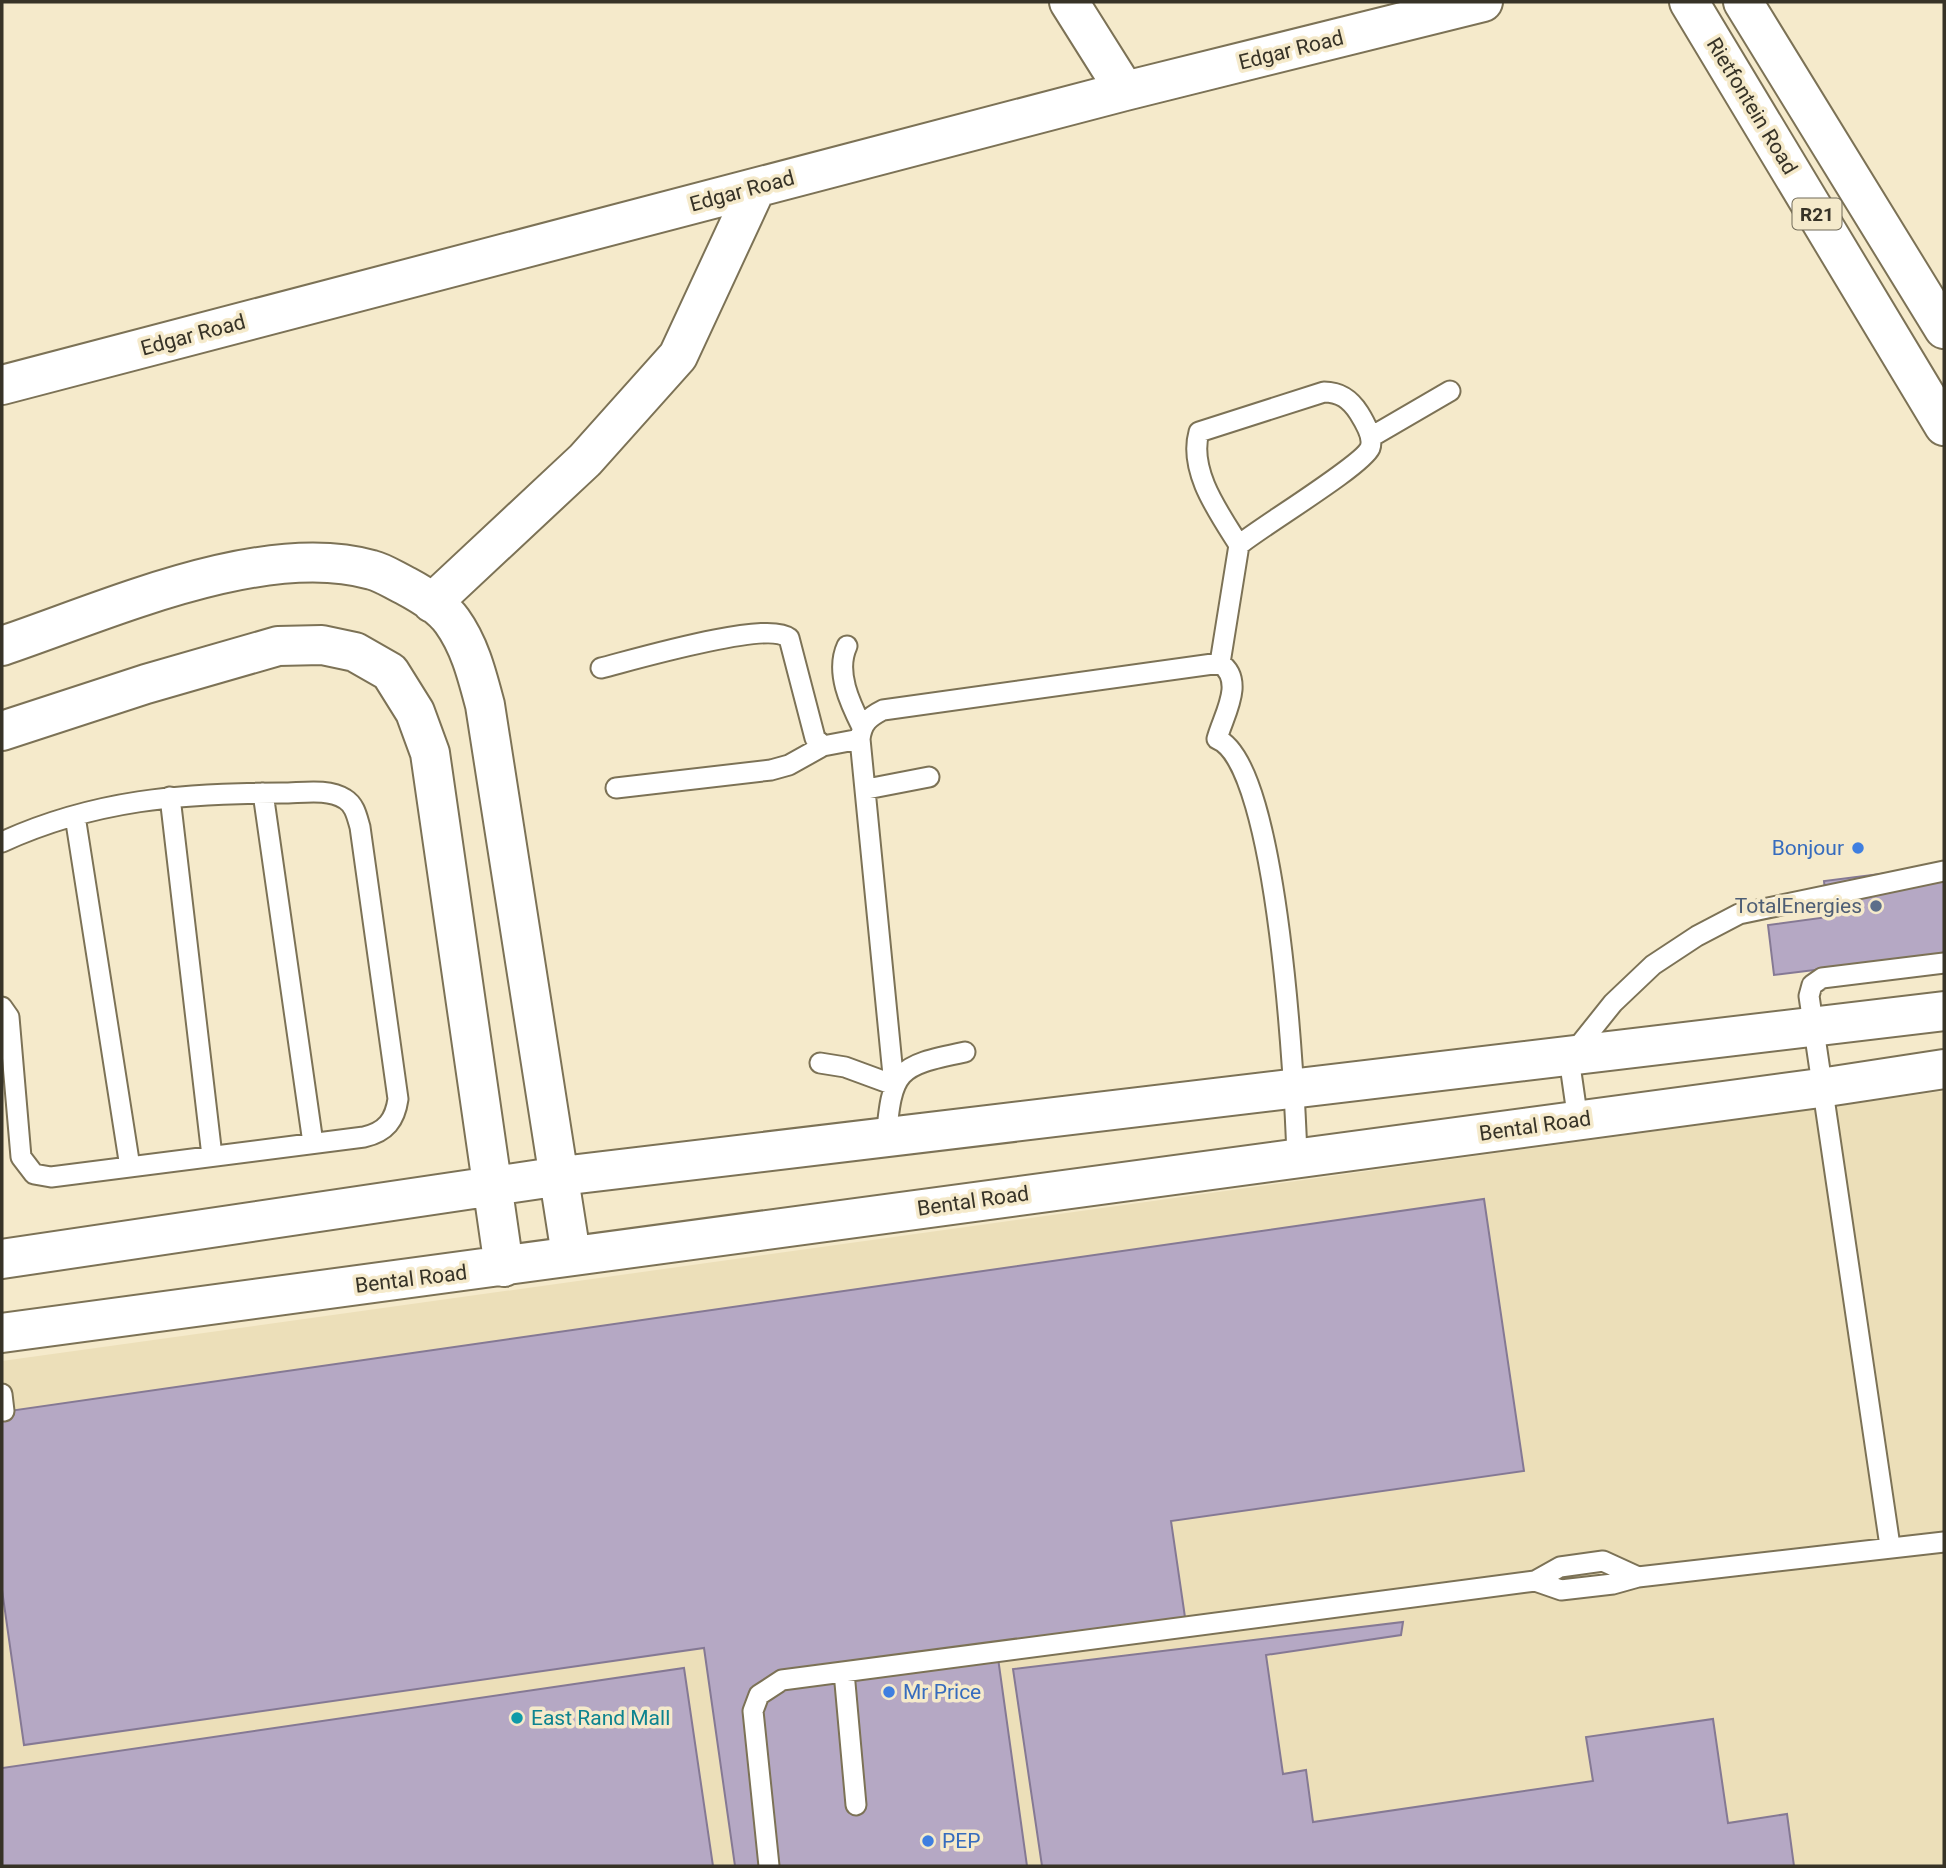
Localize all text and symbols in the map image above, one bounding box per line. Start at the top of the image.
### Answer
street label: Edgar Road [1236,25,1346,75]
street label: Rietfontein Road [1702,33,1802,179]
street label: Edgar Road [687,166,797,216]
road number: R21 [1792,198,1842,230]
street label: Edgar Road [138,310,248,360]
place label: Bonjour [1772,836,1844,860]
marker: Bonjour [1850,840,1866,856]
place label: TotalEnergies [1735,894,1862,918]
marker: TotalEnergies [1868,898,1884,914]
street label: Bental Road [1478,1106,1592,1146]
street label: Bental Road [916,1181,1030,1221]
street label: Bental Road [354,1260,468,1298]
place label: Mr Price [903,1680,981,1704]
marker: Mr Price [881,1684,897,1700]
place label: East Rand Mall [531,1706,670,1730]
marker: East Rand Mall [509,1710,525,1726]
place label: PEP [942,1829,980,1853]
marker: PEP [920,1833,936,1849]

